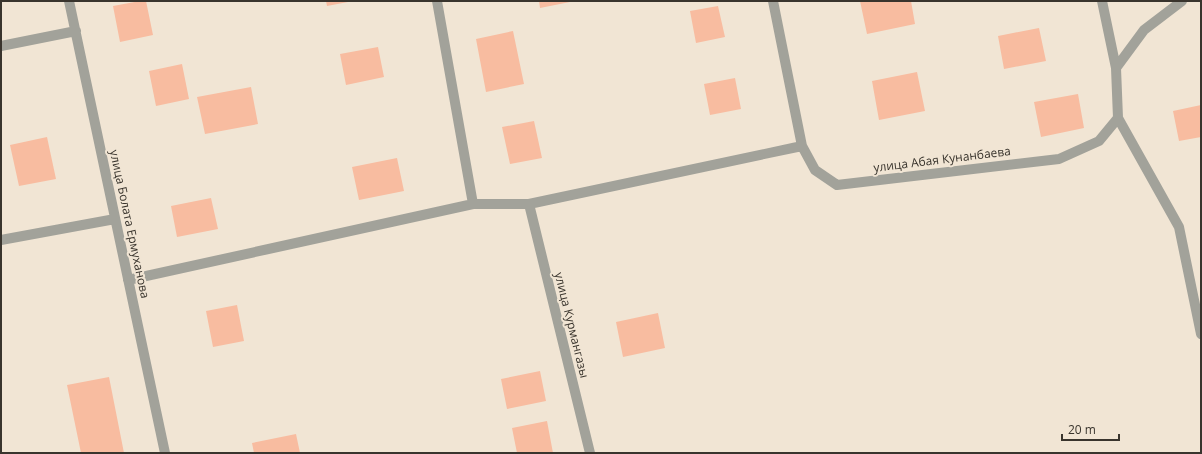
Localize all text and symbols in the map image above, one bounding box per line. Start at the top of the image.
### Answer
street label: улица Абая Кунанбаева [872,142,1012,176]
street label: улица Болата Ермуханова [106,148,154,300]
street label: улица Курмангазы [551,270,593,380]
scale bar [1062,416,1119,442]
text: 20 m [1068,421,1096,438]

